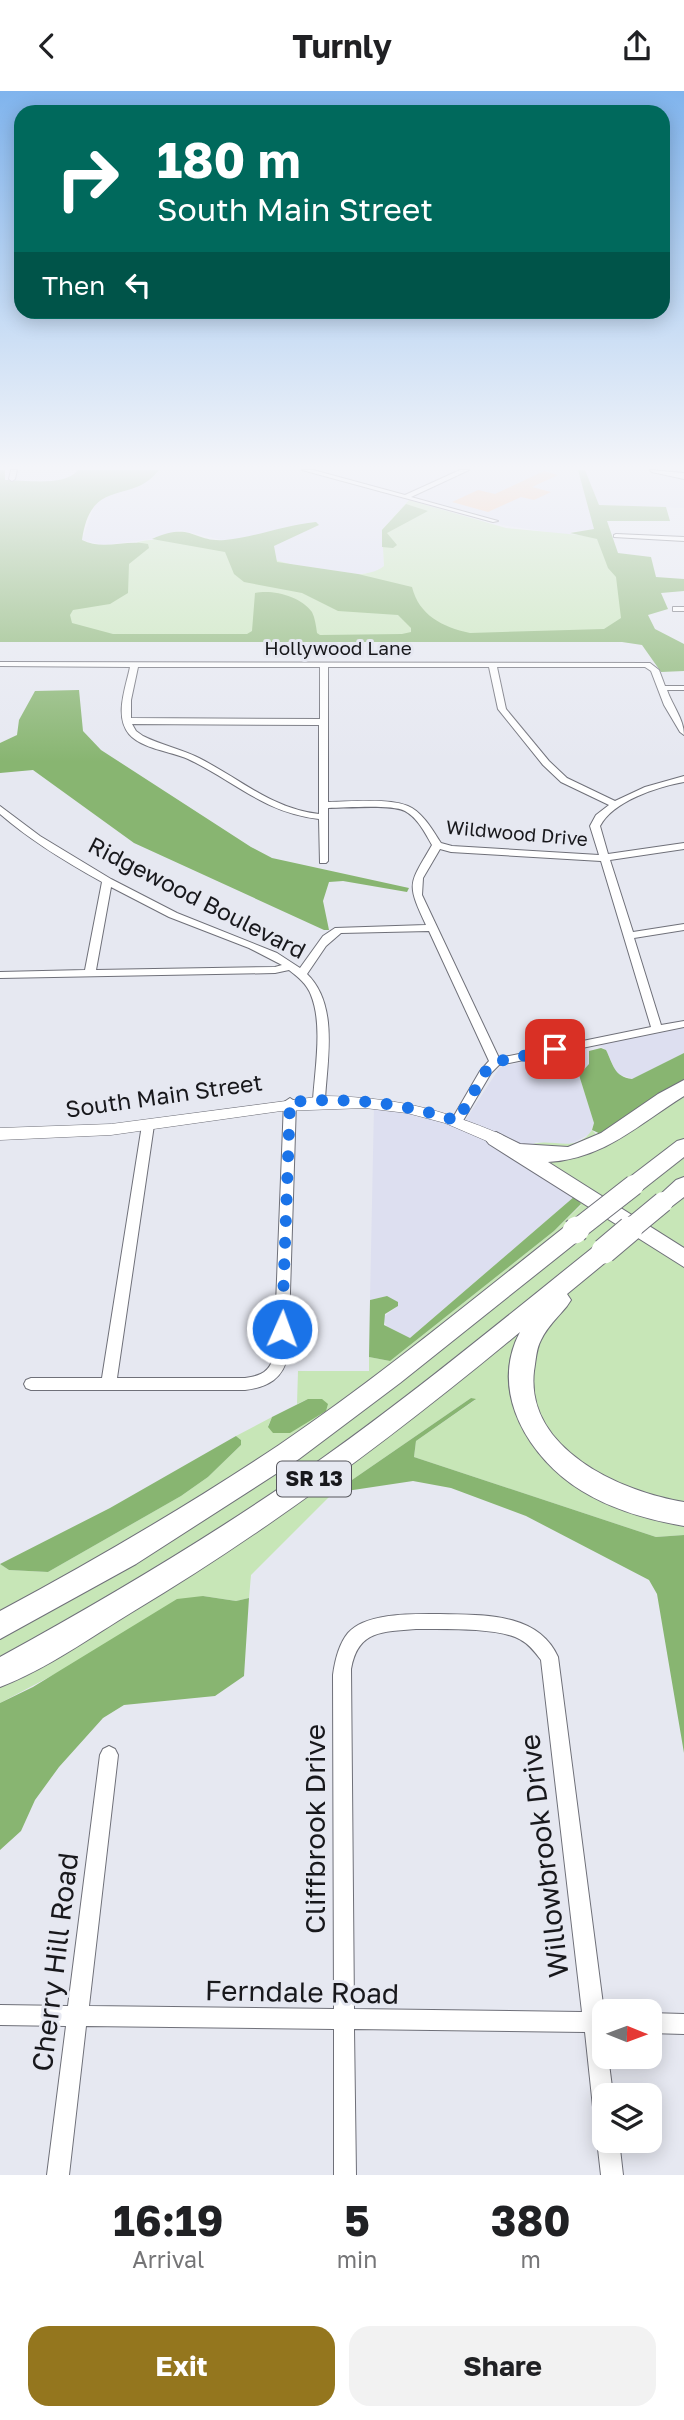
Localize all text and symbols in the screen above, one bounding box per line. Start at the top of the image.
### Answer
icon: back [28,27,66,65]
text: Turnly [292,27,392,65]
icon: share [618,27,656,65]
text: 180 m [157,130,301,189]
icon: right [42,133,133,224]
text: South Main Street [157,190,433,228]
icon: left [119,266,157,304]
text: Then [42,270,105,301]
street label: Hollywood Lane [264,636,412,659]
street label: Wildwood Drive [445,815,589,850]
street label: Ridgewood Boulevard [84,830,311,964]
pin [525,1019,585,1079]
icon: arrive [536,1030,574,1068]
street label: South Main Street [64,1067,264,1123]
position arrow [245,1292,319,1366]
road number: SR 13 [277,1461,351,1497]
street label: Cliffbrook Drive [298,1724,331,1934]
street label: Willowbrook Drive [512,1733,575,1980]
street label: Cherry Hill Road [25,1851,84,2073]
street label: Ferndale Road [205,1973,399,2010]
north arrow [592,1999,662,2069]
map controls [592,1999,662,2153]
button: layers [592,2083,662,2153]
text: 16:19 [113,2195,223,2245]
text: 5 [344,2195,370,2245]
text: 380 [491,2195,571,2245]
text: Arrival [132,2245,204,2273]
text: min [337,2245,377,2273]
text: m [521,2245,541,2273]
button: Exit [28,2326,335,2406]
button: Share [349,2326,656,2406]

